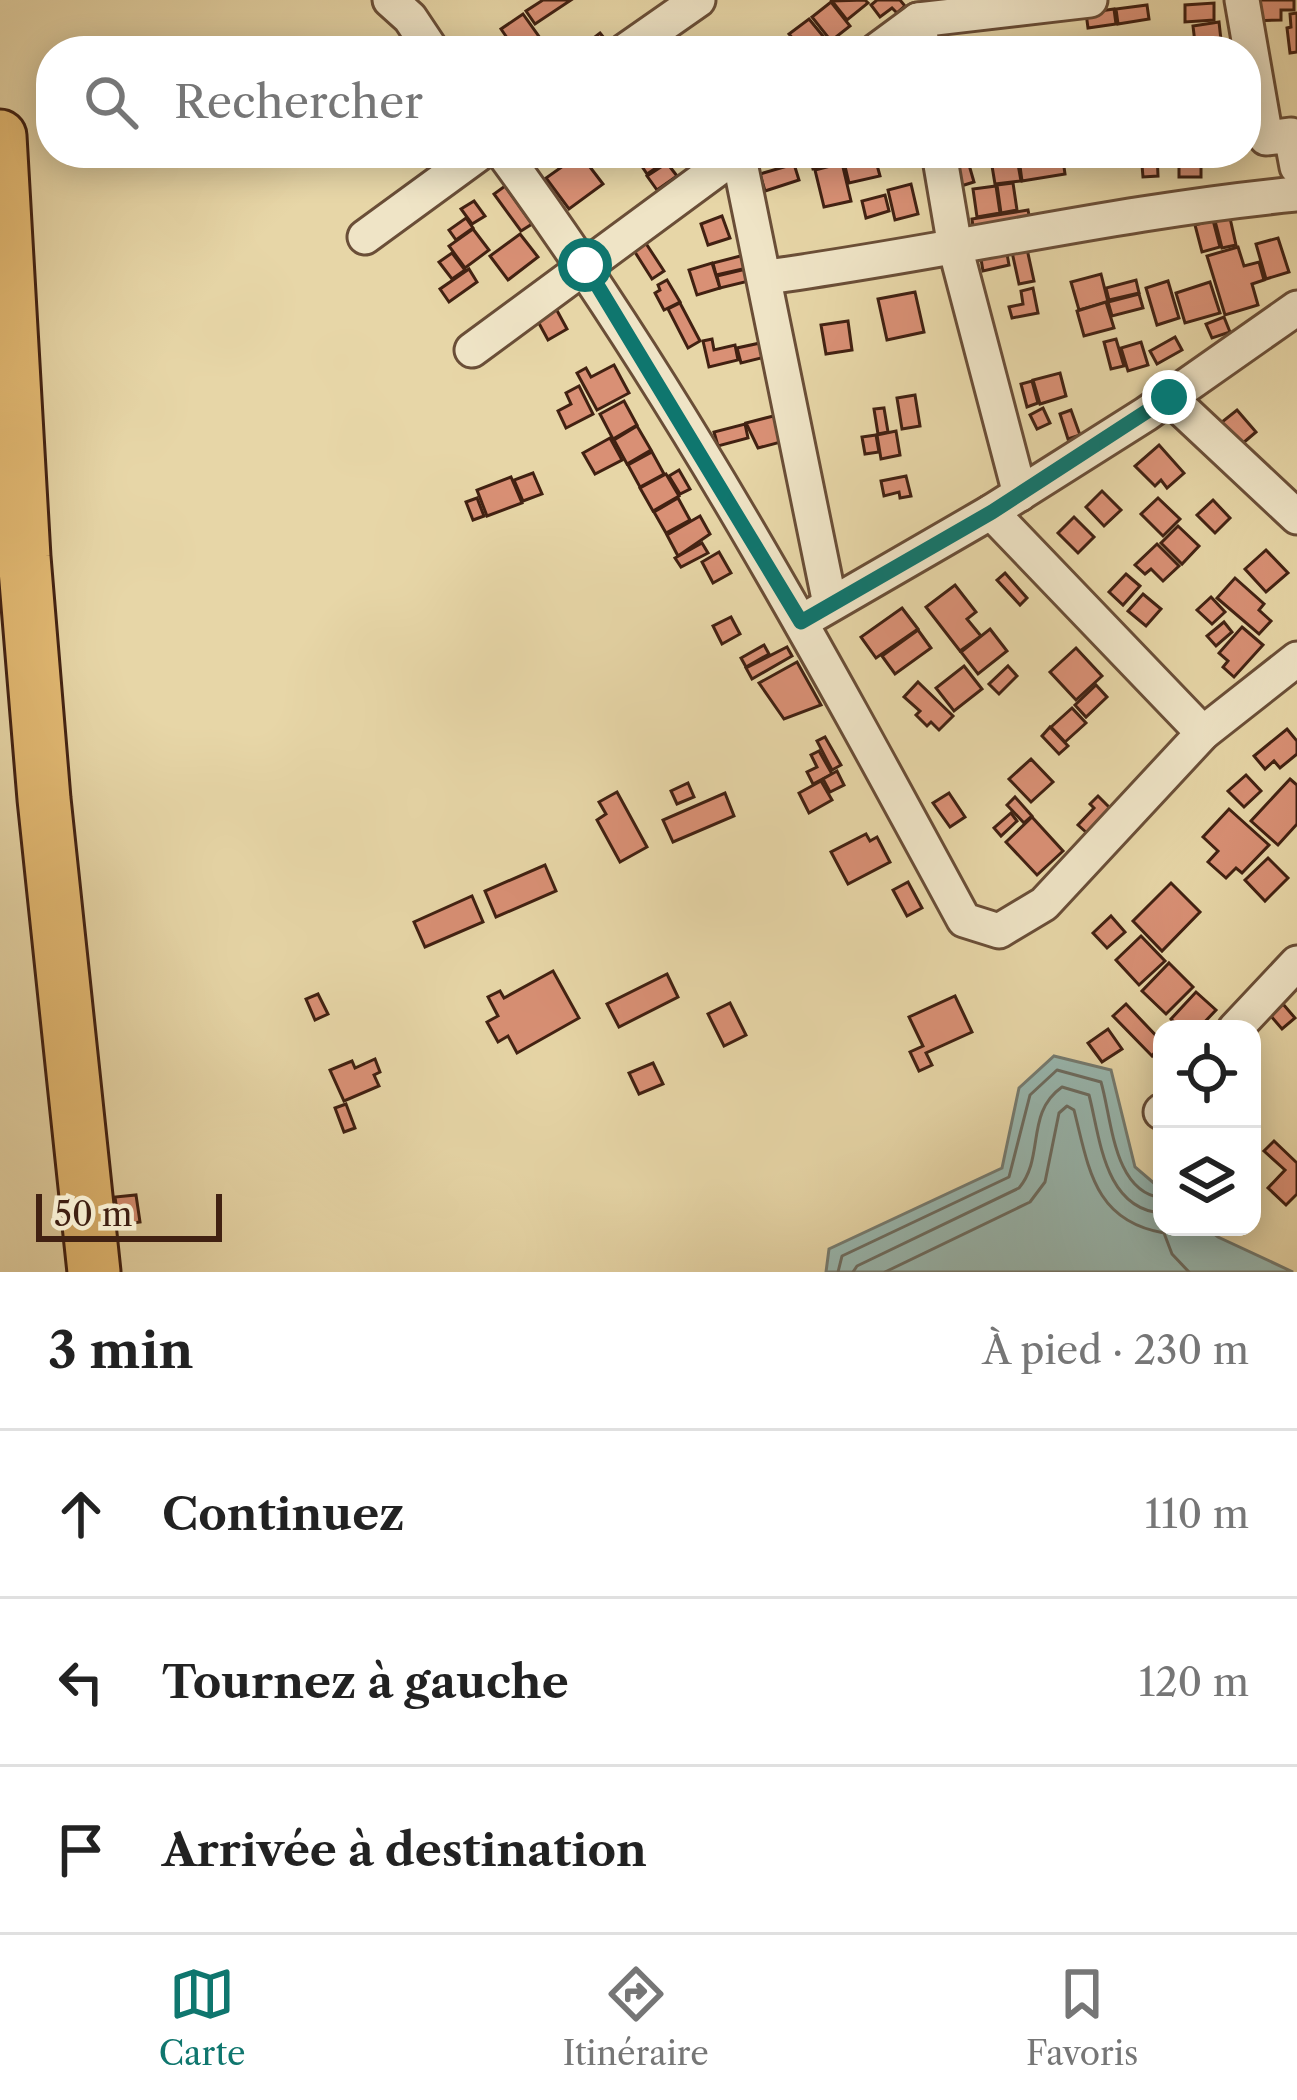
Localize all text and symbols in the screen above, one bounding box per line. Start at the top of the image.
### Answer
search box [36,36,1261,168]
icon: search [78,69,144,135]
text: Rechercher [174,74,423,130]
route start [558,238,612,292]
route end [1142,370,1196,424]
map controls [1153,1020,1261,1236]
button: locate [1153,1020,1261,1128]
button: layers [1153,1128,1261,1236]
scale bar [36,1188,222,1241]
text: 50 m [54,1194,132,1235]
text: 3 min [48,1319,194,1381]
text: À pied · 230 m [983,1326,1249,1374]
icon: ahead [48,1481,114,1547]
text: Continuez [162,1486,404,1542]
text: 110 m [1145,1490,1249,1538]
icon: left [48,1649,114,1715]
text: Tournez à gauche [162,1654,569,1710]
text: 120 m [1139,1658,1249,1706]
icon: arrive [48,1817,114,1883]
text: Arrivée à destination [162,1822,647,1878]
tab: Carte [159,1961,246,2074]
tab: Itinéraire [563,1961,709,2074]
tab: Favoris [1026,1961,1138,2074]

